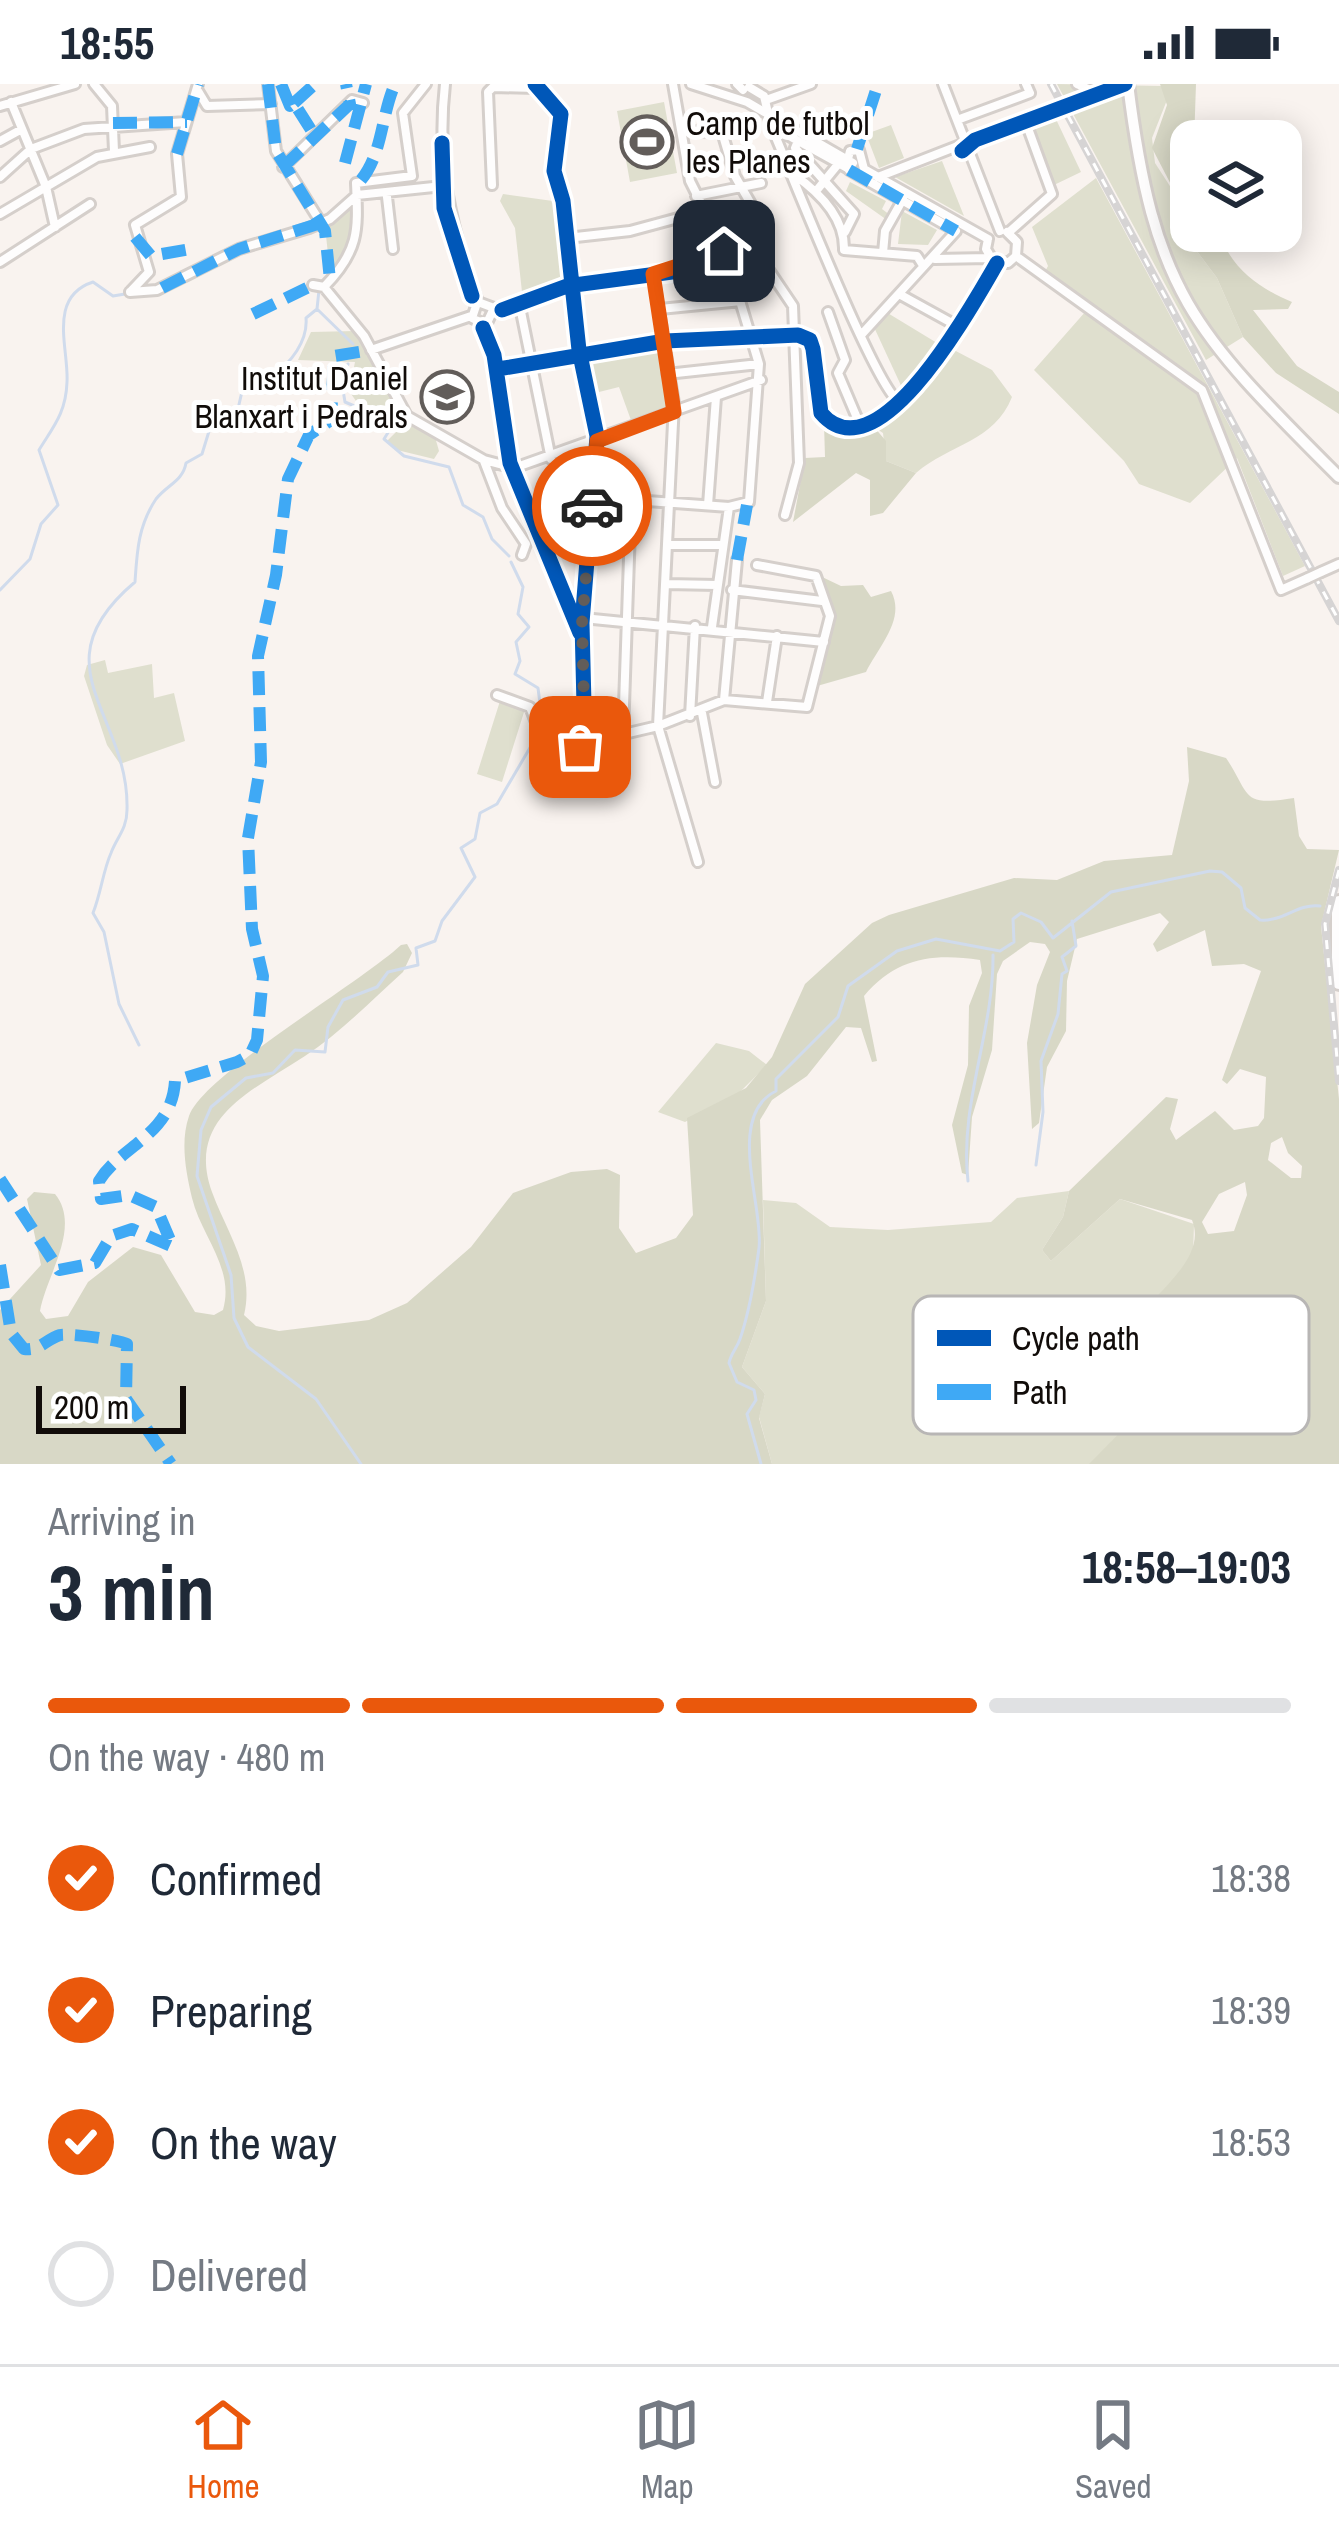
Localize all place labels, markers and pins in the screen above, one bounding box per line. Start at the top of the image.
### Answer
place label: Camp de futbol les Planes [686,101,870,183]
sports icon: Camp de futbol les Planes [619,114,675,170]
pin [673,200,775,302]
place label: Institut Daniel Blanxart i Pedrals [194,356,408,438]
school or university icon: Institut Daniel Blanxart i Pedrals [419,369,475,425]
pin [529,696,631,798]

